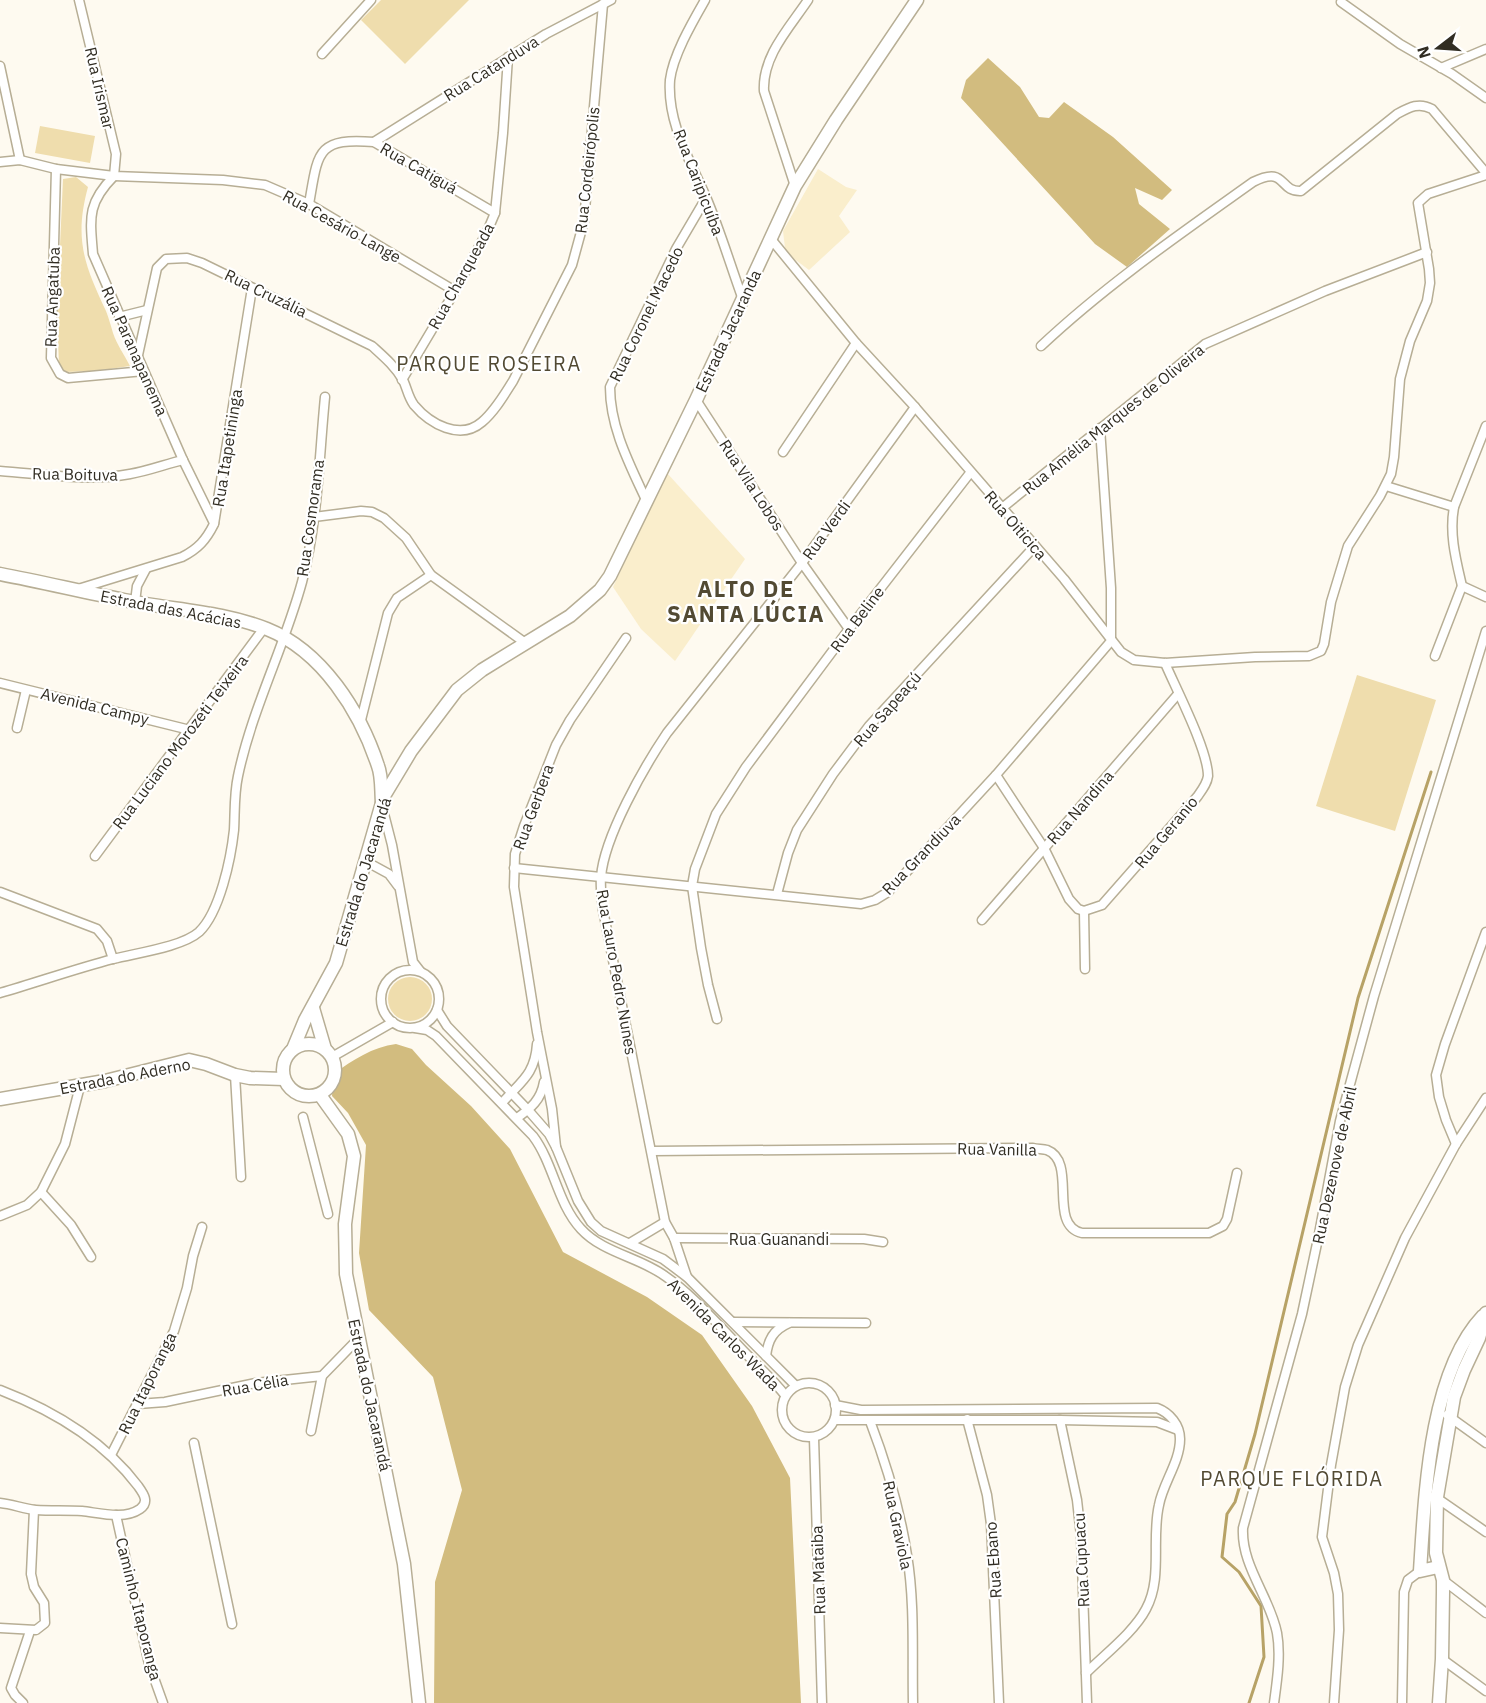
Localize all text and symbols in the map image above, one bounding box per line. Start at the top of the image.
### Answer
north arrow [1408,18,1468,78]
street label: Rua Catanduva [440,31,542,105]
text: N [1412,44,1435,61]
street label: Rua Irismar [81,45,119,131]
street label: Rua Cordeirópolis [570,106,604,234]
street label: Rua Caripicuíba [670,126,729,238]
street label: Rua Catiguá [377,138,462,198]
street label: Rua Cesário Lange [279,185,405,267]
street label: Rua Charqueada [424,219,499,333]
street label: Rua Coronel Macedo [605,243,687,385]
street label: Rua Angatuba [40,246,64,348]
street label: Rua Cruzália [221,264,311,322]
street label: Estrada Jacaranda [691,266,765,396]
street label: Rua Paranapanema [97,283,173,419]
street label: Rua Amélia Marques de Oliveira [1018,339,1208,498]
district label: PARQUE ROSEIRA [396,350,582,377]
street label: Rua Itapetininga [208,387,246,508]
street label: Rua Vila Lobos [715,436,789,534]
street label: Rua Cosmorama [292,458,328,578]
street label: Rua Boituva [32,463,119,485]
street label: Rua Oiticica [980,486,1052,564]
street label: Rua Verdi [798,496,854,564]
district label: ALTO DE SANTA LÚCIA [667,574,825,628]
street label: Rua Beline [826,582,888,656]
street label: Estrada das Acácias [99,586,243,632]
street label: Rua Luciano Morozeti Teixeira [108,651,252,833]
street label: Rua Sapeaçú [849,667,925,751]
street label: Avenida Campy [39,683,151,729]
street label: Rua Gerbera [508,761,558,853]
street label: Rua Nandina [1042,766,1118,848]
street label: Rua Geranio [1130,792,1202,872]
street label: Estrada do Jacarandá [331,794,395,949]
street label: Rua Grandiuva [877,809,965,899]
street label: Rua Lauro Pedro Nunes [593,888,641,1056]
street label: Estrada do Aderno [58,1054,192,1098]
street label: Rua Dezenove de Abril [1307,1084,1361,1246]
street label: Rua Vanilla [957,1138,1037,1160]
street label: Rua Guanandi [729,1229,829,1249]
street label: Avenida Carlos Wada [664,1274,785,1395]
street label: Estrada do Jacarandá [344,1317,396,1473]
street label: Rua Itaporanga [114,1328,180,1437]
street label: Rua Célia [220,1369,290,1401]
district label: PARQUE FLÓRIDA [1200,1465,1384,1492]
street label: Rua Graviola [879,1479,917,1572]
street label: Rua Cupuacu [1069,1512,1093,1608]
street label: Rua Ebano [980,1521,1006,1599]
street label: Rua Mataiba [806,1525,830,1615]
street label: Caminho Itaporanga [112,1535,167,1683]

